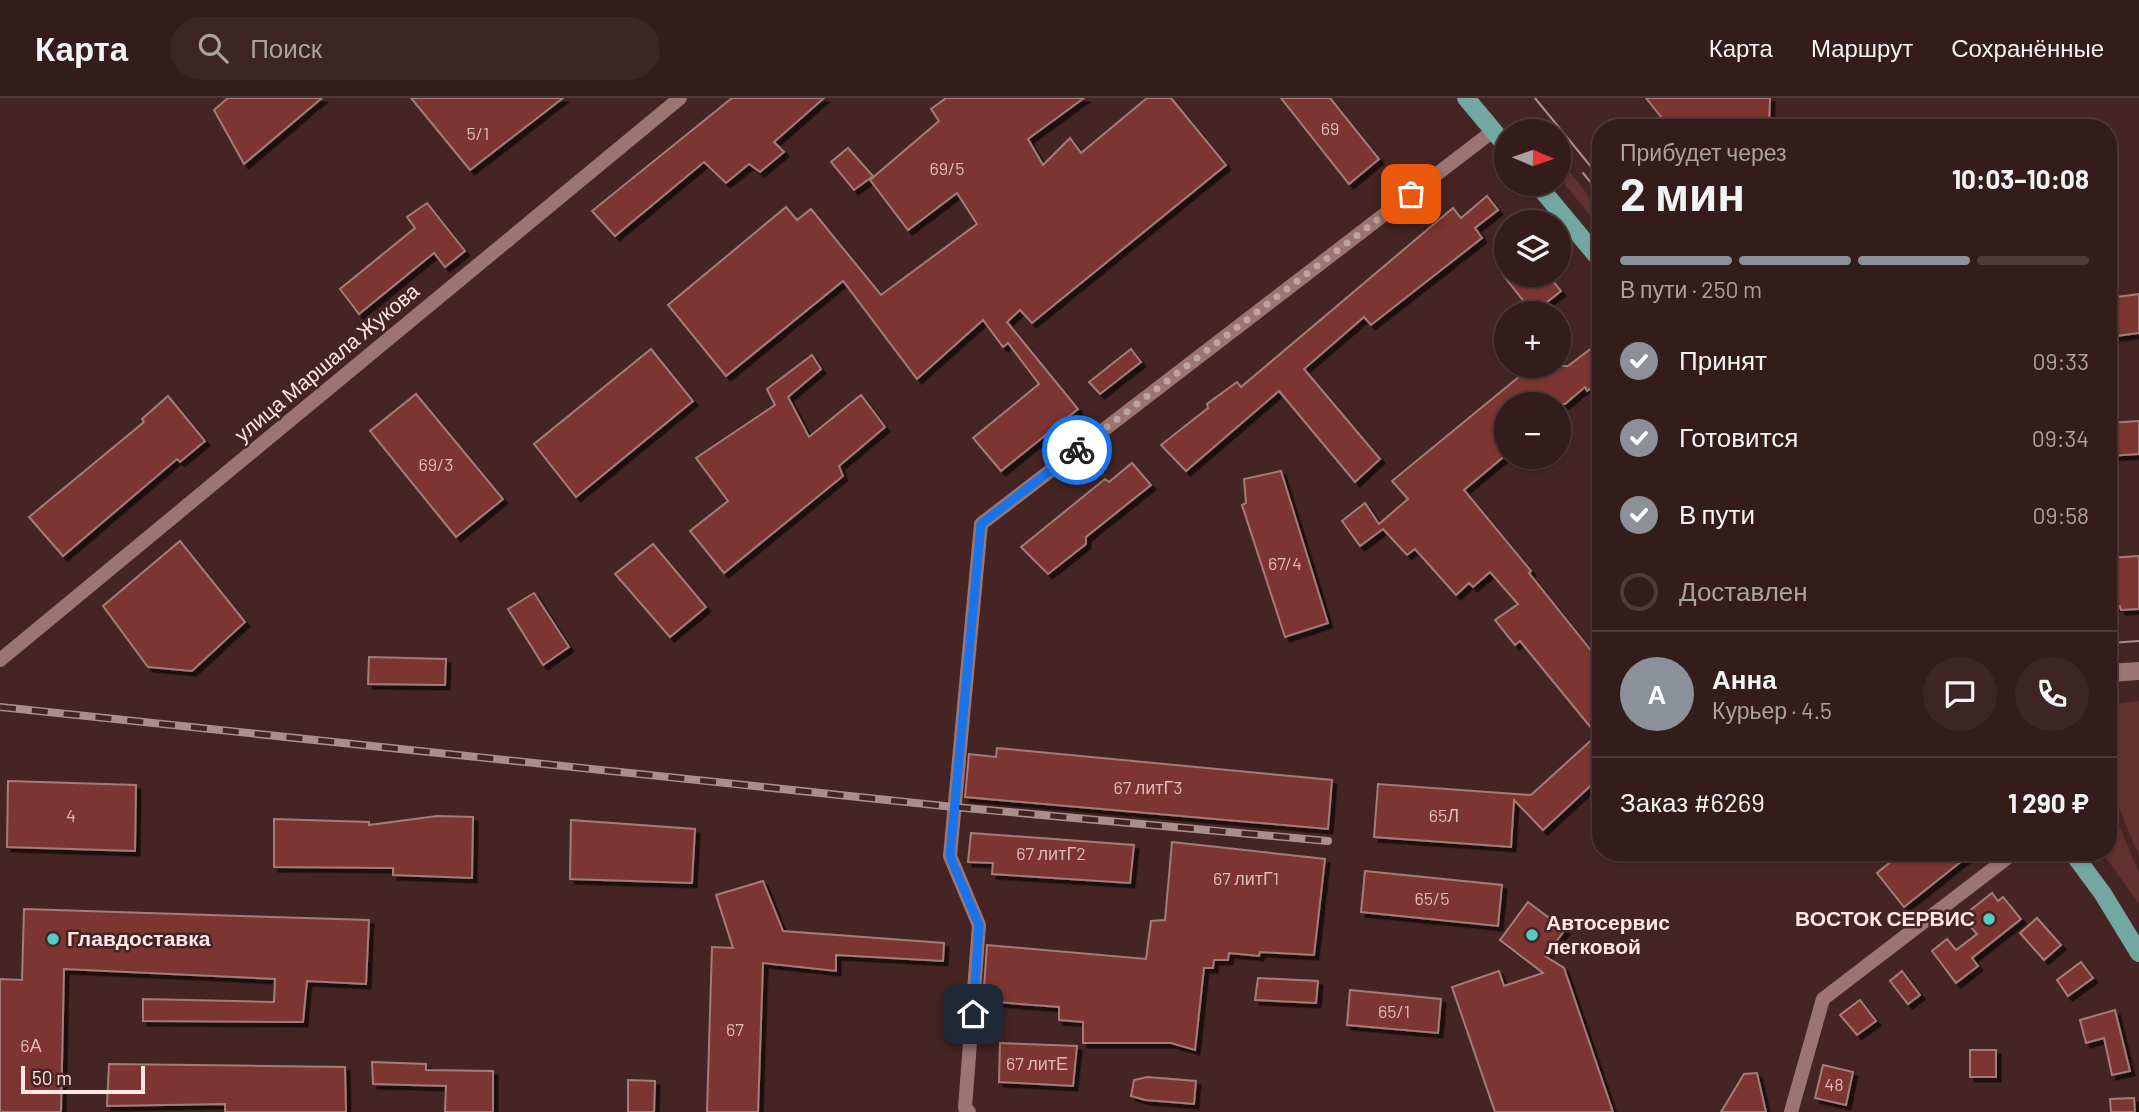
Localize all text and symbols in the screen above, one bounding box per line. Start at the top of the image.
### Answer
search box [170,17,660,80]
text: Карта [35,28,128,68]
icon: search [194,29,232,67]
text: Поиск [250,32,322,63]
text: Карта [1709,33,1773,62]
text: Маршрут [1811,33,1913,62]
text: Сохранённые [1951,33,2104,62]
house number: 69 [1321,117,1339,139]
north arrow [1494,119,1572,196]
map controls [1494,119,1571,469]
house number: 5/1 [467,122,489,144]
text: Прибудет через [1620,138,1787,166]
house number: 69/5 [929,157,965,179]
text: 10:03–10:08 [1952,163,2089,194]
pin [1381,164,1441,224]
text: 2 мин [1620,165,1745,220]
icon: bag [1392,175,1430,213]
button: layers [1494,210,1571,287]
text: В пути · 250 m [1620,275,1762,303]
street label: улица Маршала Жукова [229,277,424,446]
button: + [1494,301,1571,378]
icon: check [1620,342,1658,380]
text: Принят [1679,344,1767,375]
text: 09:33 [2033,347,2089,375]
button: − [1494,392,1571,469]
courier [1042,415,1112,485]
icon: check [1620,419,1658,457]
text: Готовится [1679,421,1798,452]
text: 09:34 [2032,424,2089,452]
icon: bike [1058,431,1096,469]
house number: 69/3 [418,453,454,475]
icon: check [1620,496,1658,534]
text: В пути [1679,498,1755,529]
text: 09:58 [2032,501,2089,529]
house number: 67/4 [1268,552,1302,574]
text: Доставлен [1679,575,1808,606]
button: chat [1923,657,1997,731]
button: phone [2015,657,2089,731]
text: Анна [1712,663,1777,694]
text: А [1648,678,1666,709]
text: Курьер · 4.5 [1712,696,1832,724]
house number: 67 литГ3 [1113,776,1183,798]
text: Заказ #6269 [1620,786,1765,817]
text: 1 290 ₽ [2008,787,2089,818]
house number: 4 [66,804,76,826]
house number: 65Л [1429,804,1459,826]
house number: 67 литГ2 [1016,842,1086,864]
house number: 67 литГ1 [1213,867,1279,889]
house number: 65/5 [1415,887,1449,909]
place label: ВОСТОК СЕРВИС [1795,905,1975,930]
place label: Автосервис легковой [1546,909,1670,958]
marker: ВОСТОК СЕРВИС [1981,911,1997,927]
place label: Главдоставка [67,925,211,950]
marker: Автосервис легковой [1524,927,1540,943]
marker: Главдоставка [45,931,61,947]
pin [943,984,1003,1044]
icon: home [954,995,992,1033]
house number: 65/1 [1378,1000,1410,1022]
house number: 67 [726,1018,744,1040]
house number: 6А [20,1034,42,1056]
house number: 67 литЕ [1006,1052,1068,1074]
scale bar [21,1063,145,1095]
text: 50 m [32,1066,72,1089]
house number: 48 [1824,1073,1844,1095]

